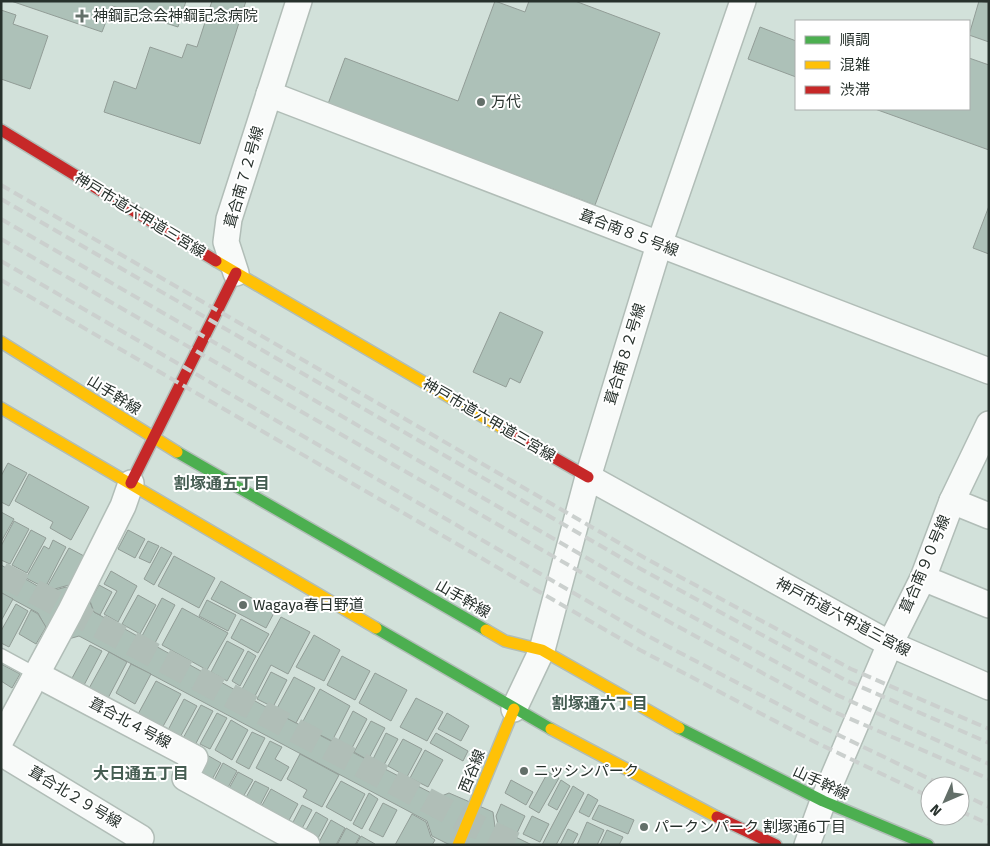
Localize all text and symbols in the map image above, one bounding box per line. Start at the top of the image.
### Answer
place label: 神鋼記念会神鋼記念病院 [93,7,258,25]
marker: 神鋼記念会神鋼記念病院 [75,9,89,23]
legend [795,20,970,110]
text: 順調 [840,31,870,49]
text: 混雑 [840,56,870,74]
text: 渋滞 [840,81,870,99]
place label: 万代 [491,93,521,111]
marker: 万代 [475,96,487,108]
street label: 葺合南７２号線 [221,124,267,230]
street label: 神戸市道六甲道三宮線 [71,169,209,261]
street label: 葺合南８５号線 [577,206,681,260]
street label: 葺合南８２号線 [601,301,649,407]
street label: 山手幹線 [84,371,144,419]
street label: 神戸市道六甲道三宮線 [420,375,558,465]
district label: 割塚通五丁目 [174,474,270,493]
street label: 葺合南９０号線 [896,512,954,616]
street label: 神戸市道六甲道三宮線 [773,574,913,660]
street label: 山手幹線 [433,576,493,622]
place label: Wagaya春日野道 [253,596,364,614]
marker: Wagaya春日野道 [237,599,249,611]
street label: 葺合北４号線 [86,694,174,752]
district label: 割塚通六丁目 [552,694,648,713]
street label: 西谷線 [455,747,489,795]
street label: 葺合北２９号線 [25,762,125,832]
place label: ニッシンパーク [534,762,639,780]
street label: 山手幹線 [790,762,852,804]
district label: 大日通五丁目 [93,764,189,783]
marker: ニッシンパーク [518,765,530,777]
north arrow [920,776,970,826]
text: N [927,801,945,819]
place label: パークンパーク 割塚通6丁目 [654,818,846,836]
marker: パークンパーク 割塚通6丁目 [638,821,650,833]

